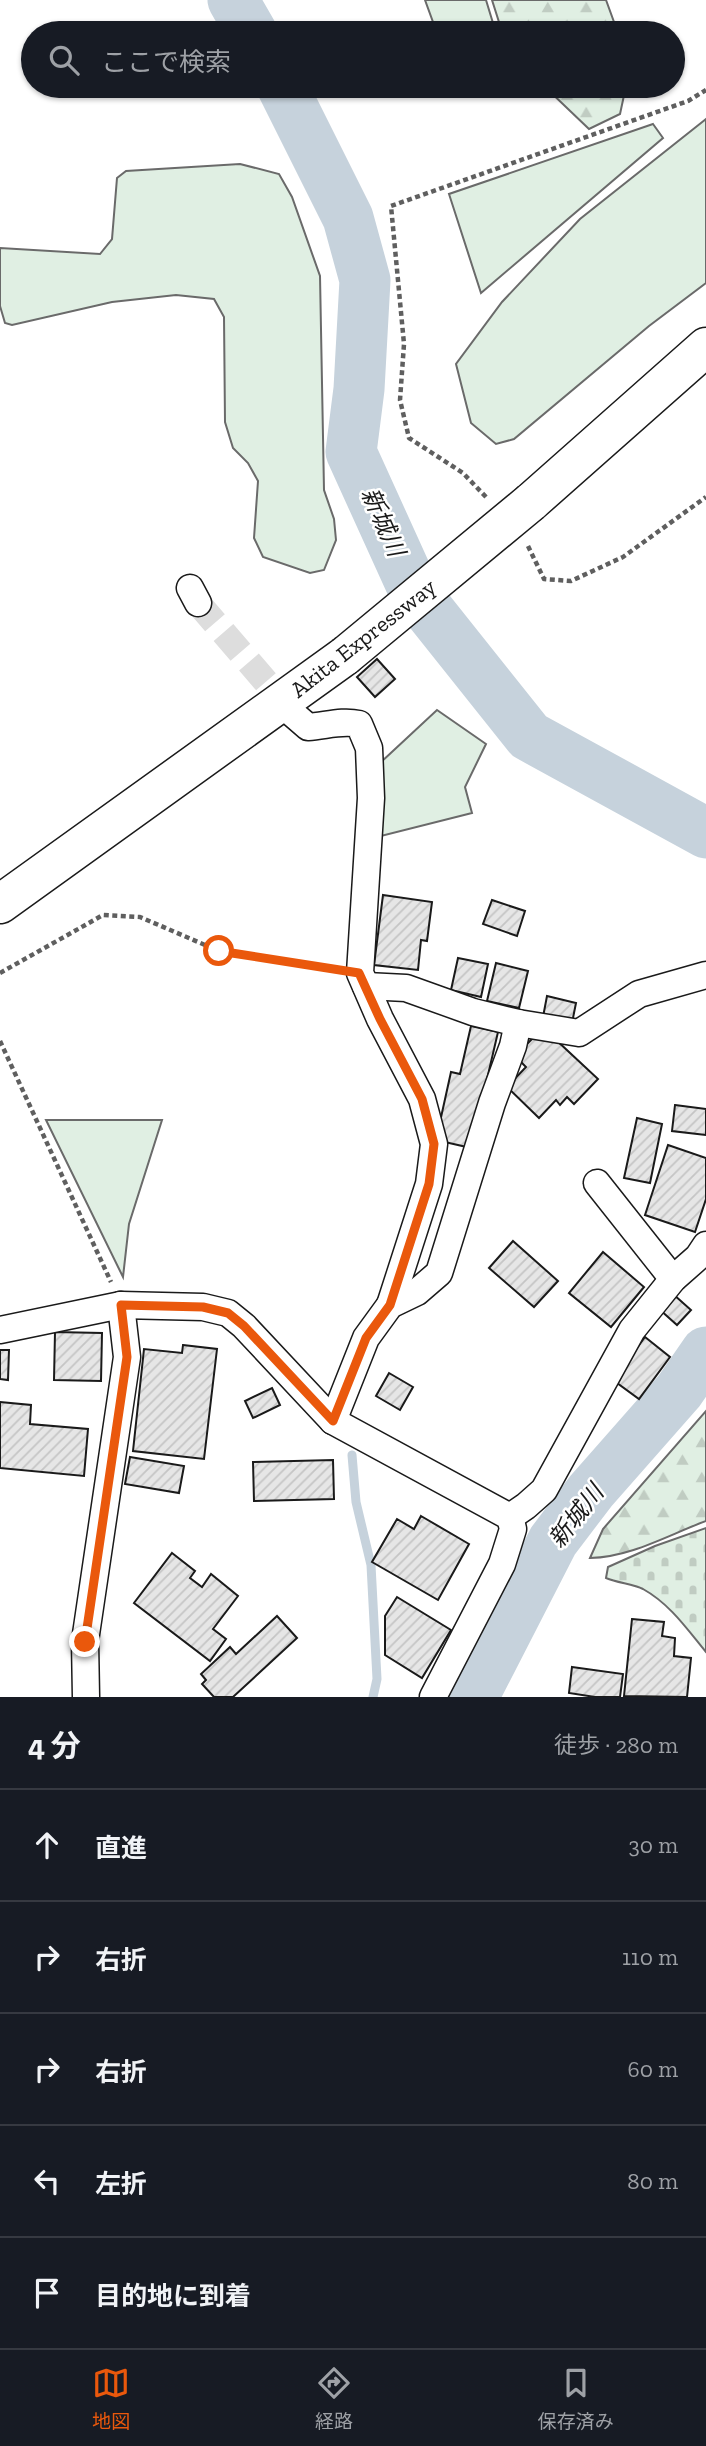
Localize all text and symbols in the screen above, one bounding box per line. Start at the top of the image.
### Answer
search box [21,21,685,98]
icon: search [45,41,83,79]
text: ここで検索 [101,46,231,78]
water label: 新城川 [356,483,413,563]
street label: Akita Expressway [285,572,441,703]
route start [203,935,234,966]
water label: 新城川 [542,1476,611,1553]
route end [69,1626,100,1657]
text: 4 分 [28,1728,81,1764]
text: 徒歩 · 280 m [554,1731,678,1759]
icon: ahead [28,1826,66,1864]
text: 30 m [628,1831,678,1859]
text: 直進 [95,1832,147,1864]
icon: right [28,1938,66,1976]
text: 110 m [622,1943,678,1971]
text: 右折 [95,1944,147,1976]
icon: right [28,2050,66,2088]
text: 60 m [627,2055,678,2083]
text: 右折 [95,2056,147,2088]
icon: left [28,2162,66,2200]
text: 80 m [627,2167,678,2195]
text: 左折 [95,2168,147,2200]
icon: arrive [28,2274,66,2312]
text: 目的地に到着 [95,2280,251,2312]
tab: 地図 [92,2364,130,2433]
tab: 経路 [315,2364,353,2433]
tab: 保存済み [538,2364,614,2433]

